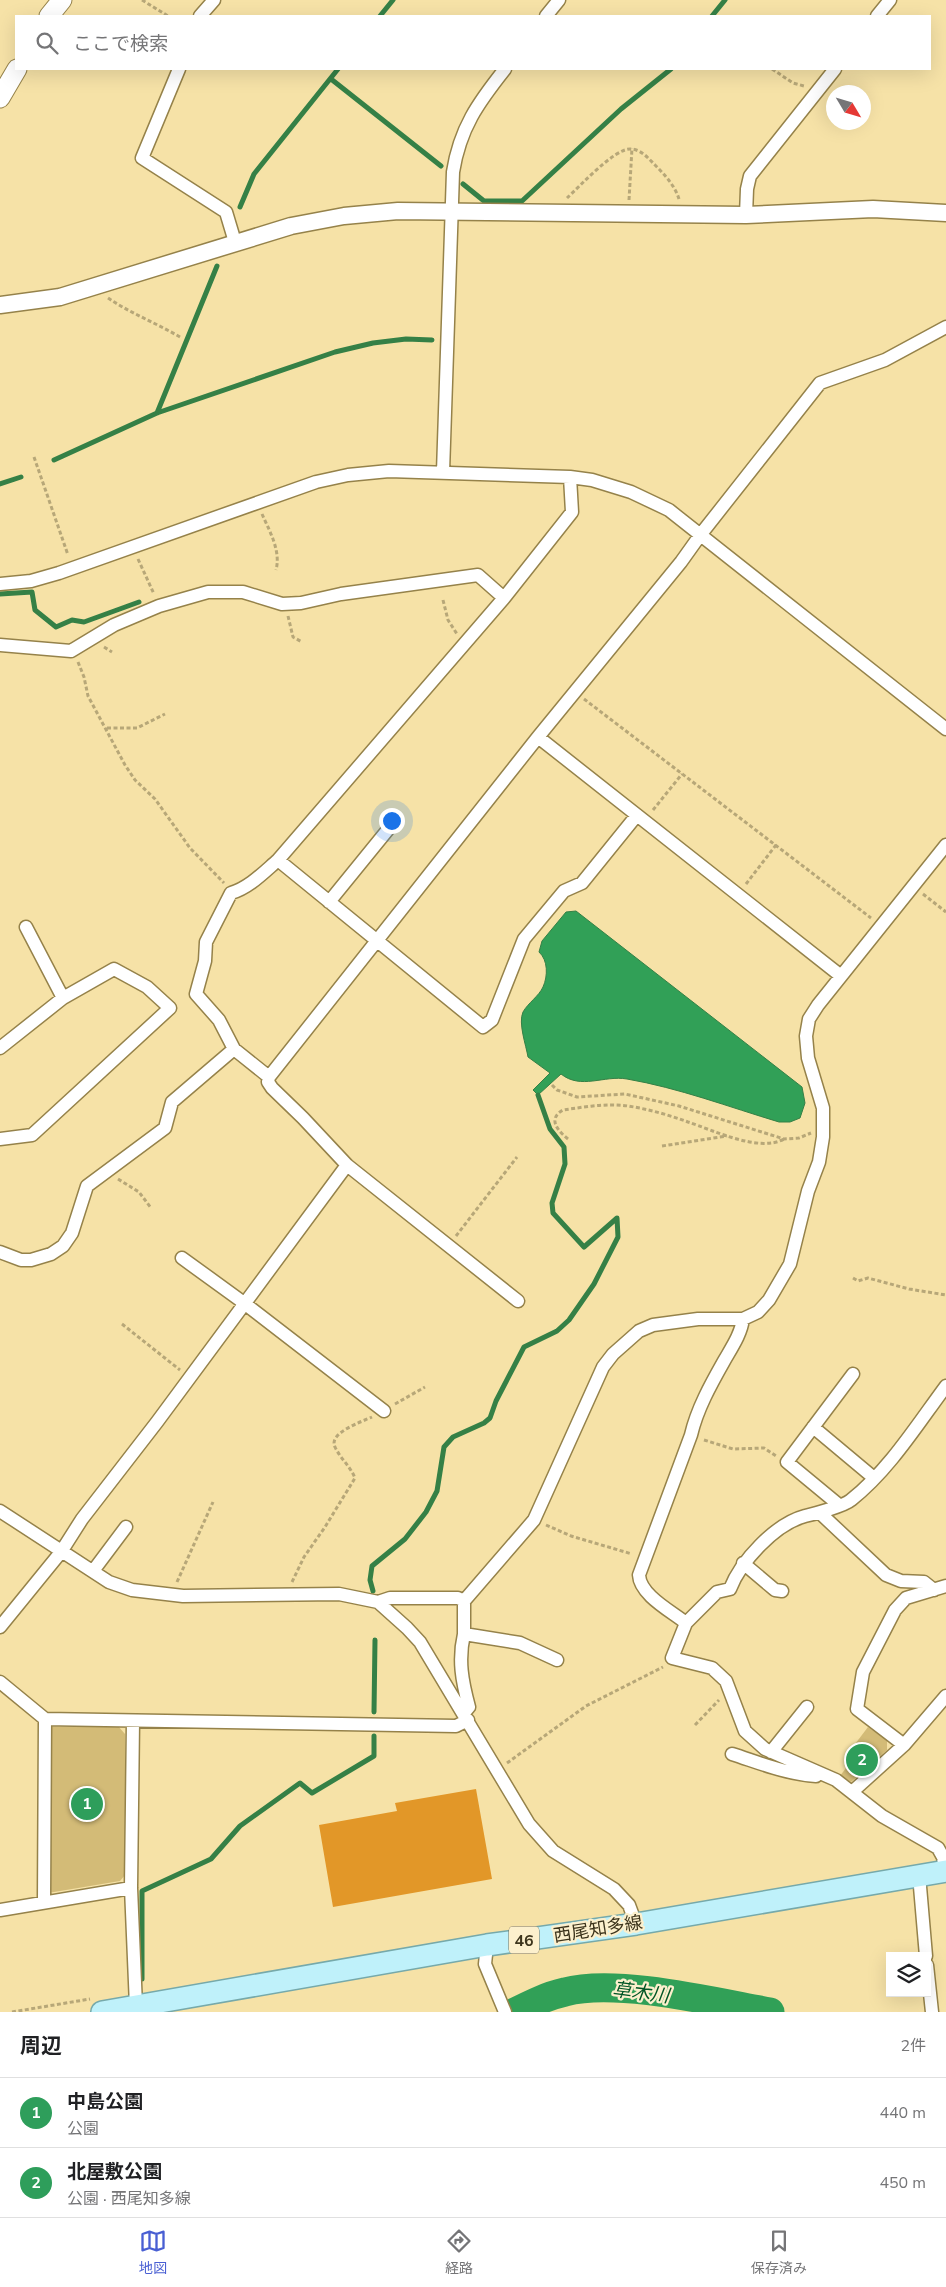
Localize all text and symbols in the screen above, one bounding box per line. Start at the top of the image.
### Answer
search box [15,15,931,70]
icon: search [33,29,61,57]
text: ここで検索 [73,31,168,57]
north arrow [826,85,871,130]
your location [379,808,405,834]
pin: 2 [846,1741,878,1779]
pin: 1 [71,1785,103,1823]
street label: 西尾知多線 [552,1910,644,1948]
road number: 46 [509,1926,539,1954]
map controls [886,1952,931,1997]
button: layers [886,1952,931,1997]
water label: 草木川 [611,1977,673,2010]
text: 周辺 [20,2032,62,2060]
text: 2件 [900,2035,926,2057]
text: 中島公園 [67,2089,143,2115]
text: 1 [31,2102,41,2124]
text: 440 m [879,2102,926,2124]
text: 公園 [67,2118,99,2140]
text: 北屋敷公園 [67,2159,162,2185]
text: 2 [31,2172,41,2194]
text: 450 m [879,2172,926,2194]
text: 公園 · 西尾知多線 [67,2188,191,2210]
tab: 地図 [139,2227,167,2278]
tab: 経路 [445,2227,473,2278]
tab: 保存済み [751,2227,807,2278]

